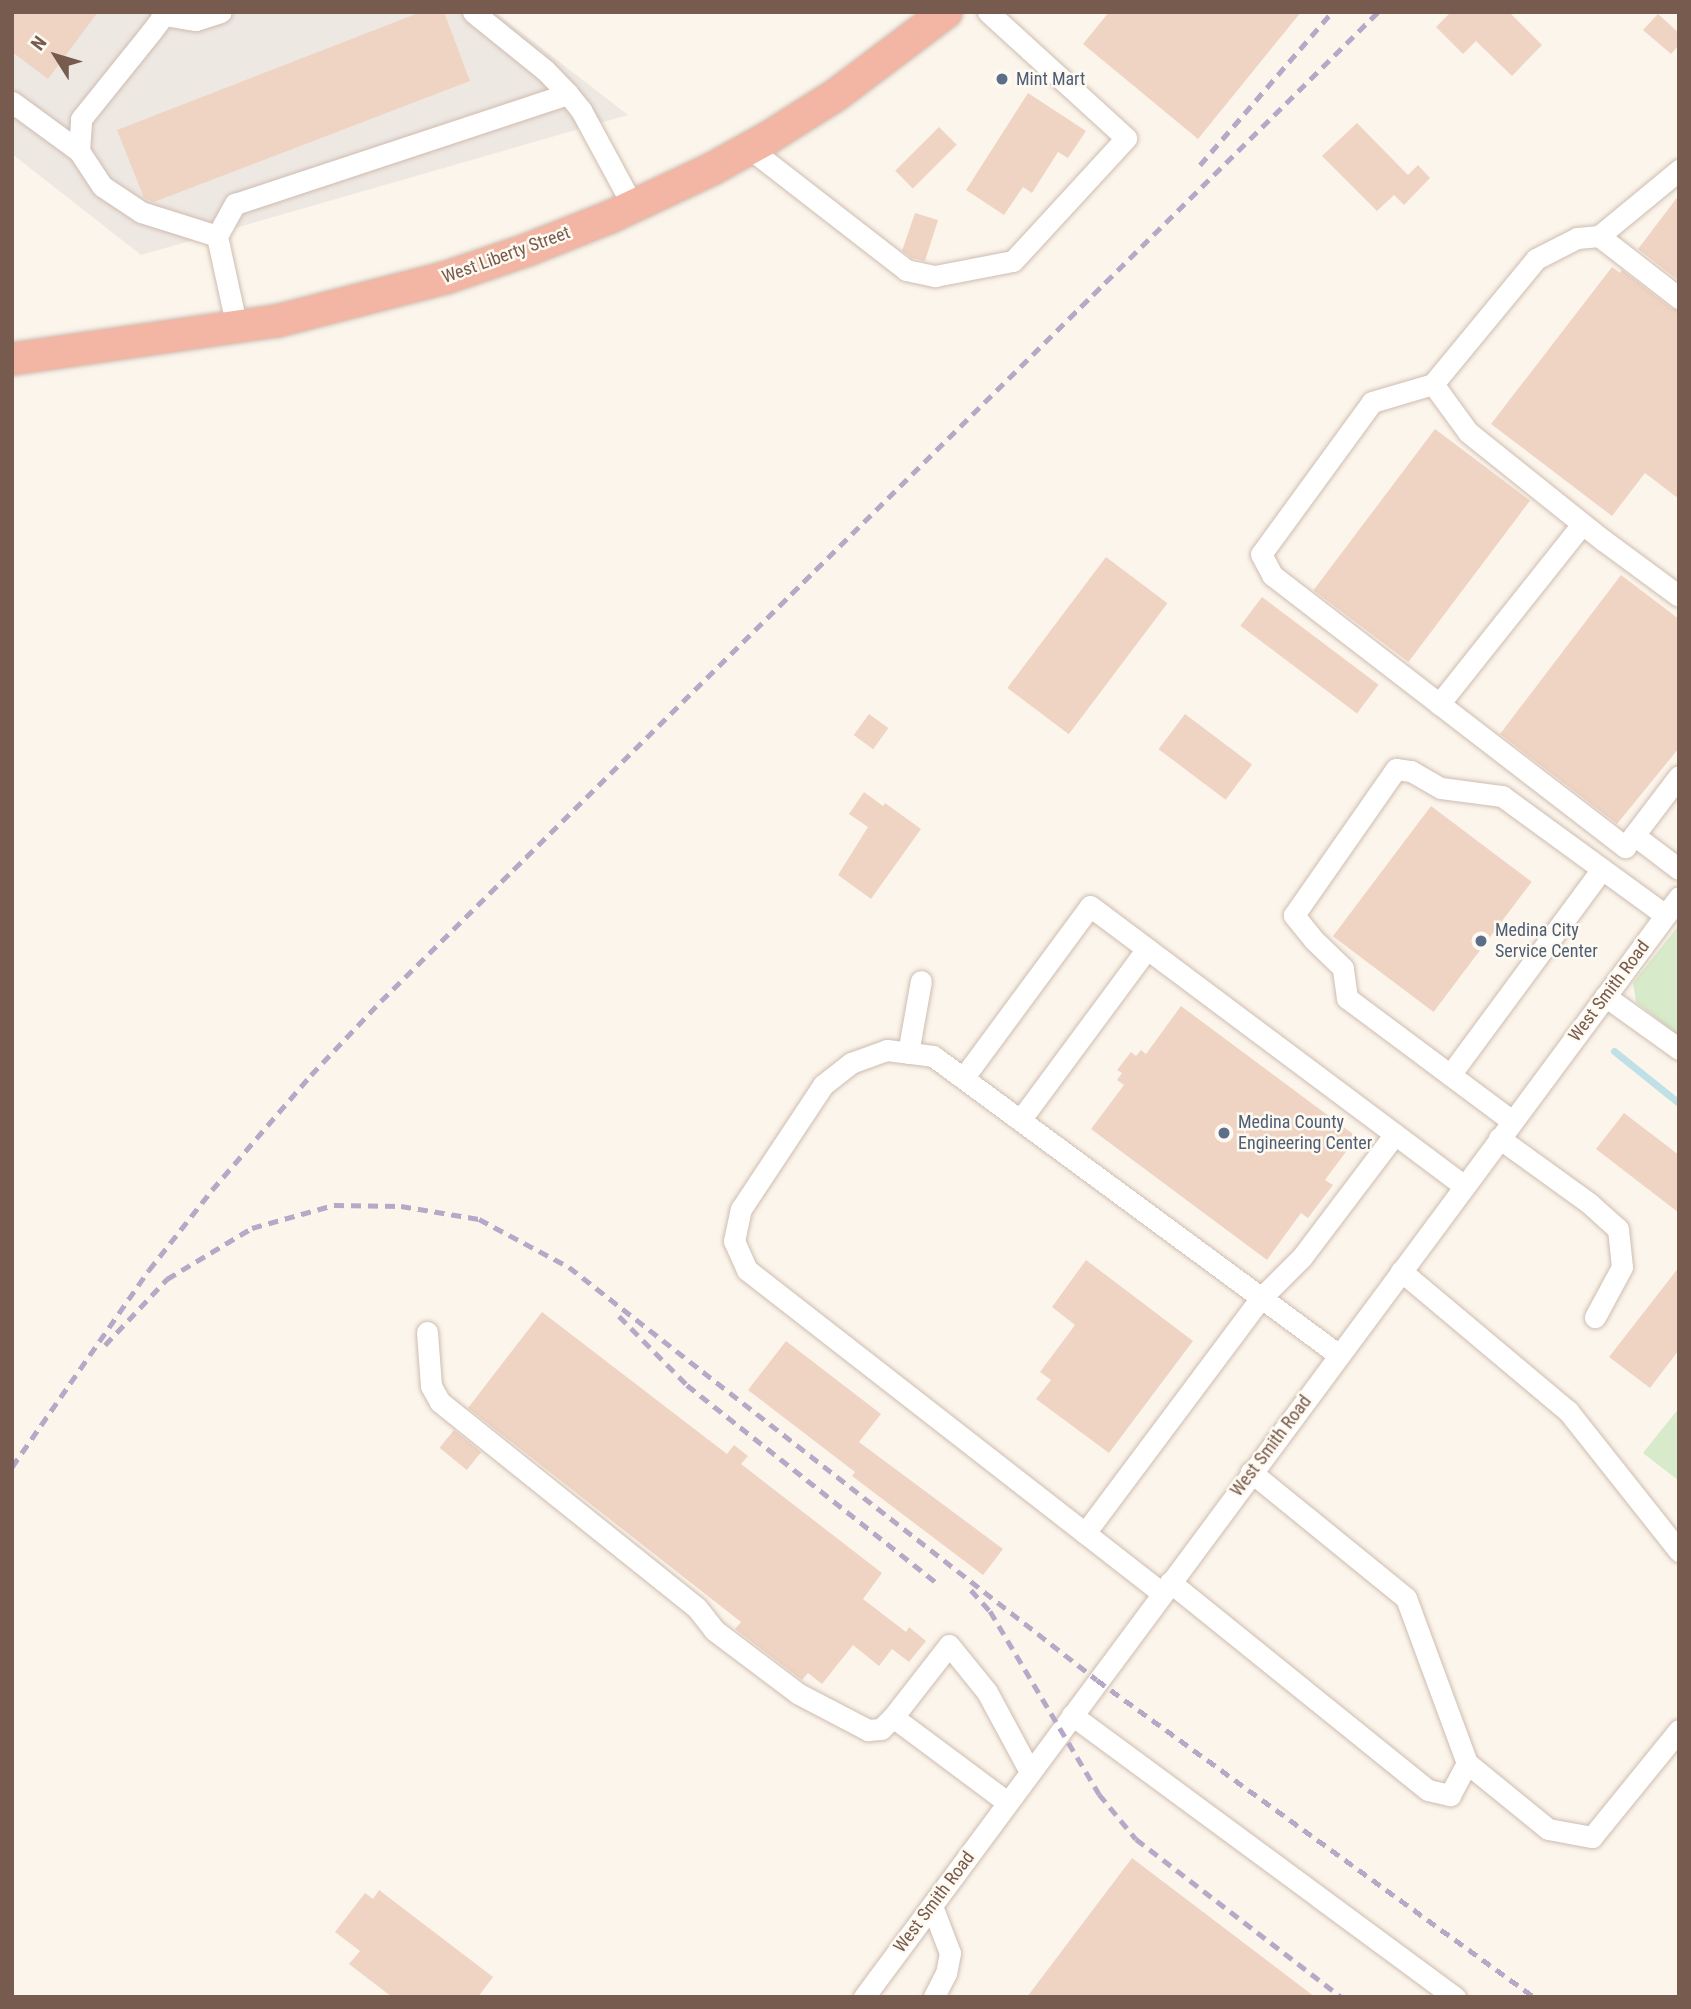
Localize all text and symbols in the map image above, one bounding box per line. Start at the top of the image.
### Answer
north arrow [21,21,91,91]
text: N [26,31,52,55]
place label: Mint Mart [1016,68,1085,90]
marker: Mint Mart [994,71,1010,87]
street label: West Liberty Street [439,222,573,288]
place label: Medina City Service Center [1495,920,1598,962]
marker: Medina City Service Center [1473,933,1489,949]
street label: West Smith Road [1564,936,1654,1046]
place label: Medina County Engineering Center [1238,1112,1372,1154]
marker: Medina County Engineering Center [1216,1125,1232,1141]
street label: West Smith Road [1226,1391,1316,1501]
street label: West Smith Road [889,1847,979,1957]

